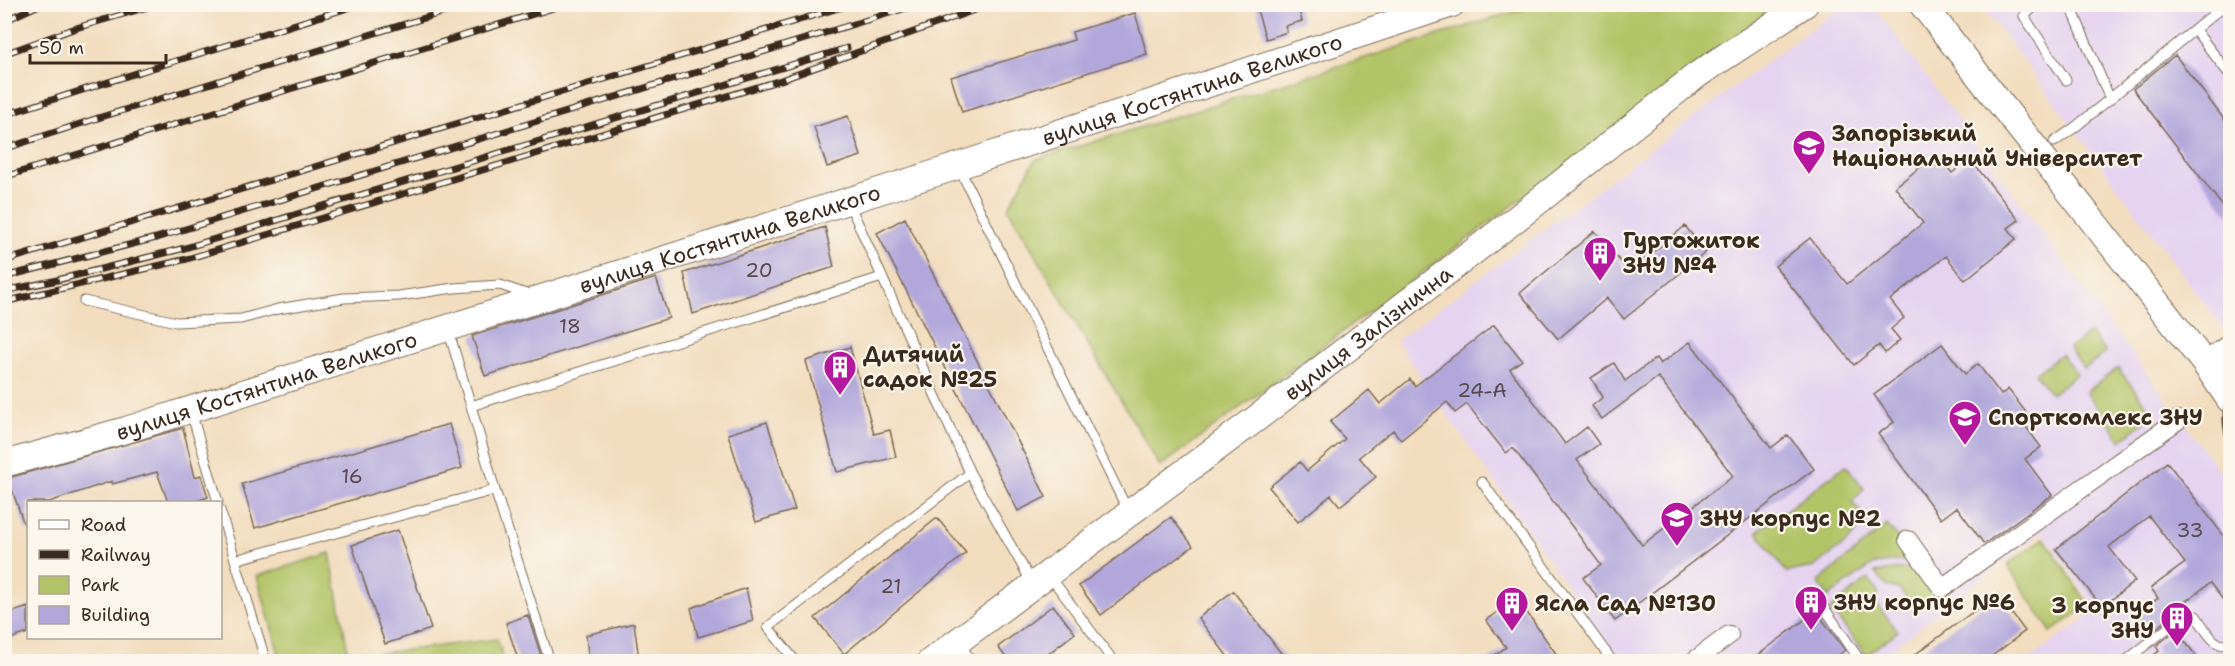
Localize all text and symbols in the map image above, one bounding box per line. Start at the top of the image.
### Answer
scale bar [30,27,166,65]
street label: вулиця Костянтина Великого [1039,27,1346,152]
text: 50 m [39,36,84,60]
place label: Запорізький Національний Університет [1832,119,2143,173]
school or university icon: Запорізький Національний Університет [1791,128,1827,175]
street label: вулиця Костянтина Великого [576,178,884,300]
place label: Гуртожиток ЗНУ №4 [1623,226,1760,280]
building icon: Гуртожиток ЗНУ №4 [1582,235,1618,282]
house number: 20 [745,257,773,283]
street label: вулиця Залізнична [1278,259,1459,407]
house number: 18 [559,313,581,339]
street label: вулиця Костянтина Великого [113,325,421,447]
place label: Дитячий садок №25 [863,340,997,394]
building icon: Дитячий садок №25 [822,349,858,396]
house number: 24-А [1457,377,1507,403]
school or university icon: Спорткомлекс ЗНУ [1947,399,1983,446]
place label: Спорткомлекс ЗНУ [1988,403,2203,432]
house number: 16 [341,463,363,489]
school or university icon: ЗНУ корпус №2 [1659,500,1695,547]
legend [27,501,222,639]
place label: ЗНУ корпус №2 [1700,504,1881,533]
text: Road [81,513,126,537]
house number: 33 [2177,517,2203,543]
text: Railway [81,543,151,567]
text: Park [81,573,120,597]
house number: 21 [880,573,902,599]
building icon: ЗНУ корпус №6 [1793,584,1829,631]
building icon: Ясла Сад №130 [1494,585,1530,632]
place label: ЗНУ корпус №6 [1834,588,2015,617]
place label: Ясла Сад №130 [1535,589,1716,618]
place label: 3 корпус ЗНУ [2051,591,2154,645]
building icon: 3 корпус ЗНУ [2159,600,2195,647]
text: Building [81,603,150,627]

